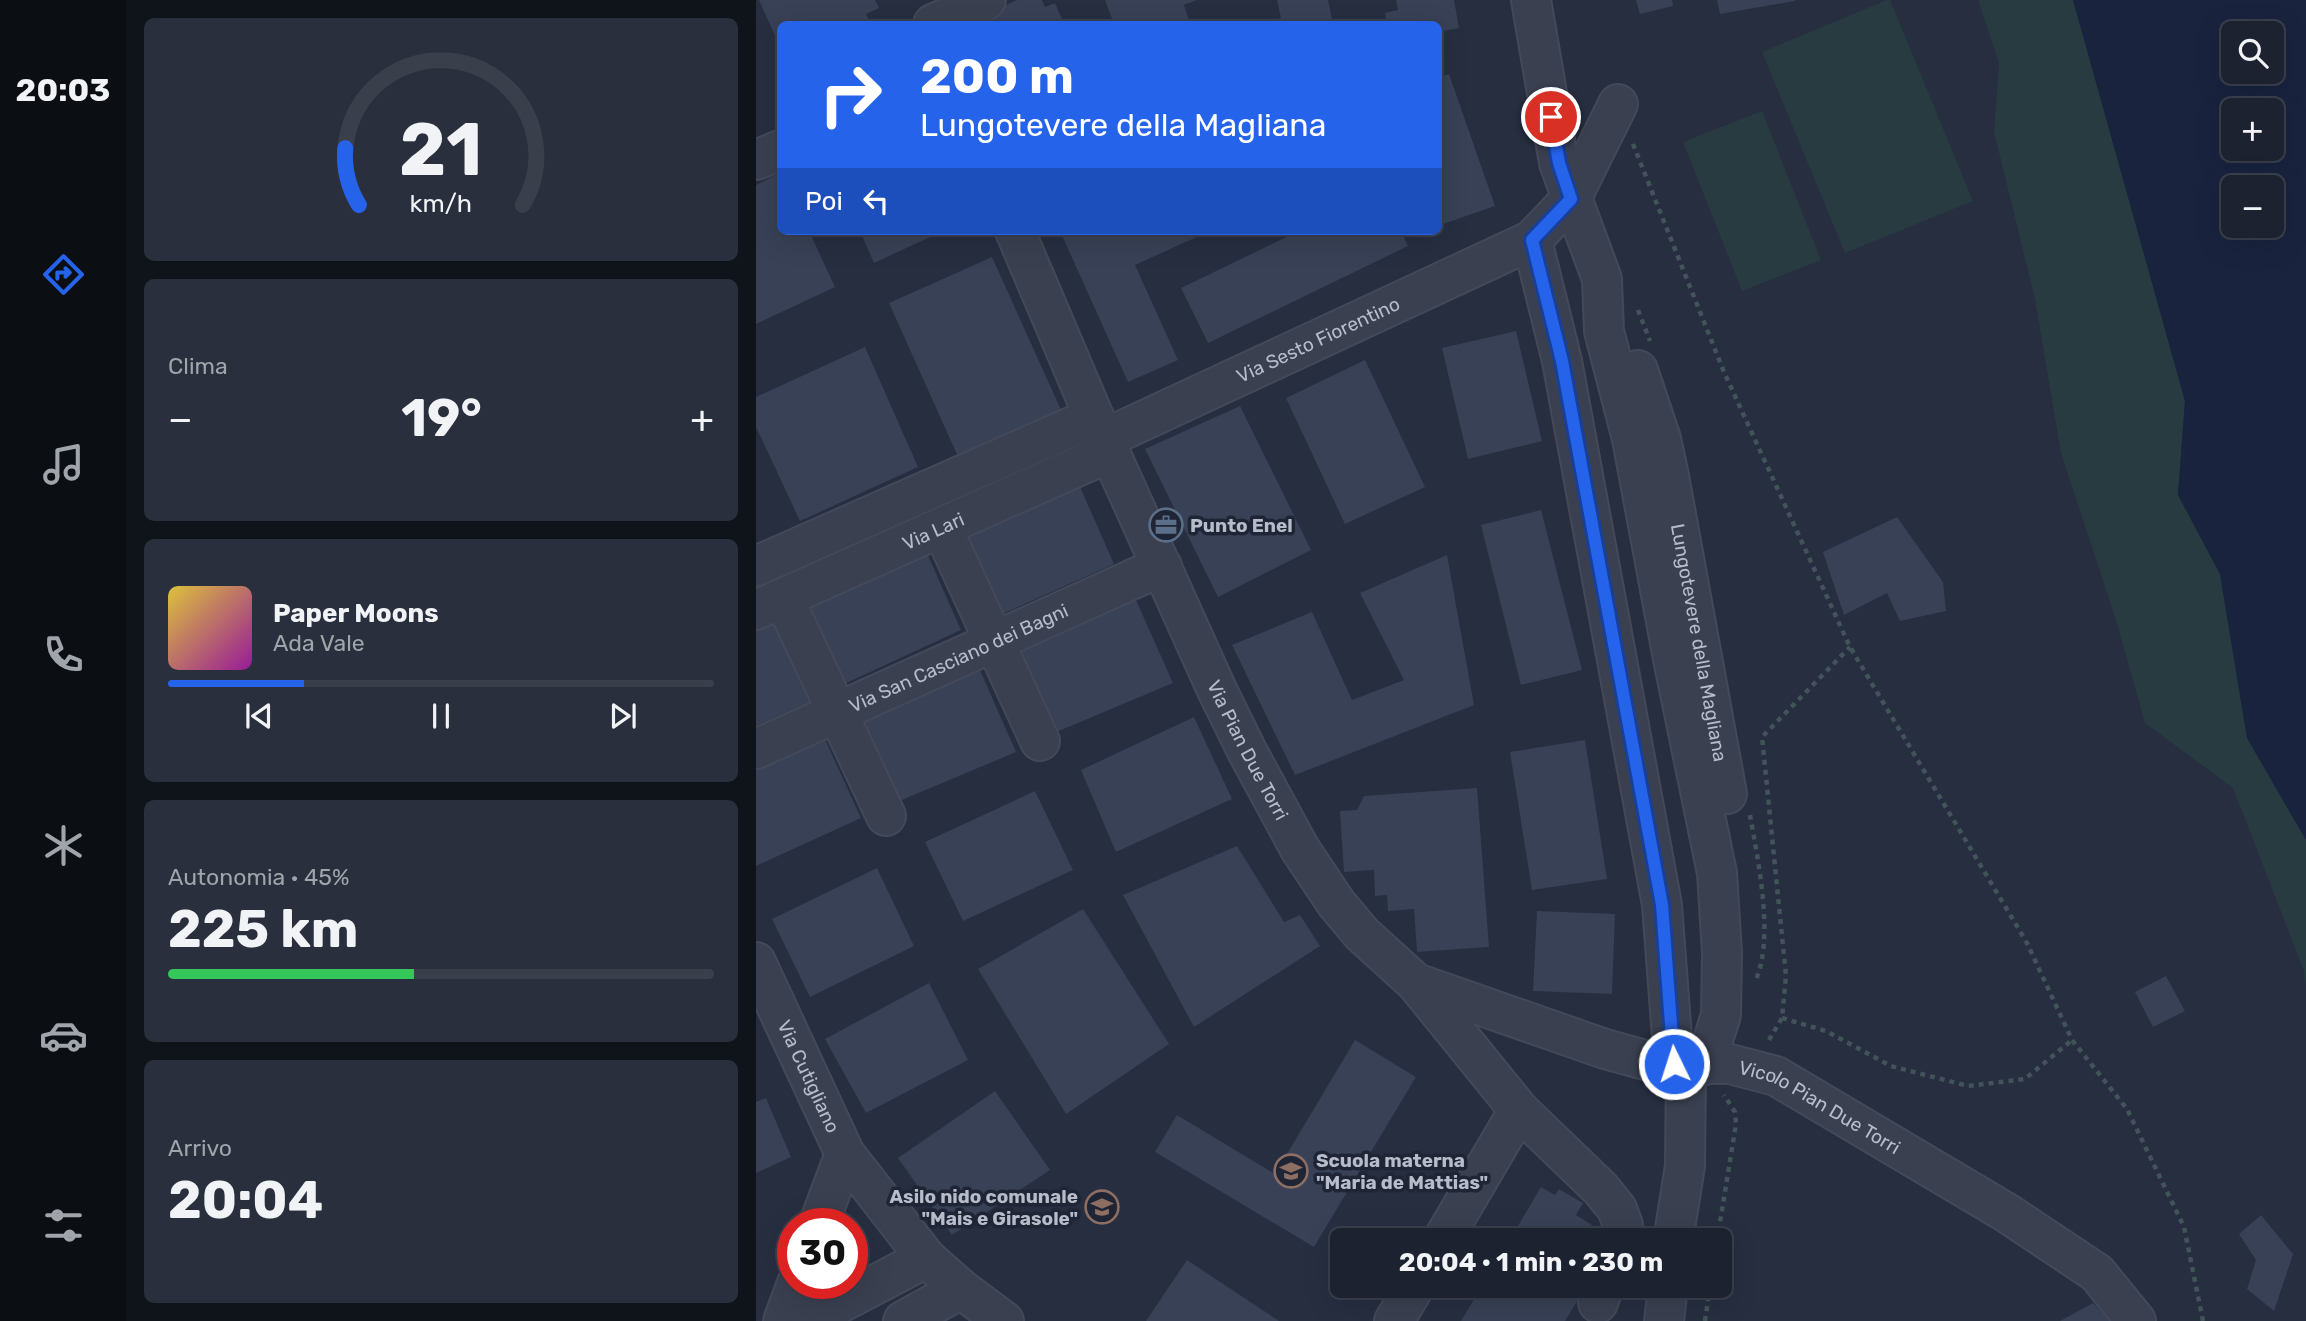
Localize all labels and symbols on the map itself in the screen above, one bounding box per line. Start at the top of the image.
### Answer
pin [1521,87,1581,147]
street label: Via Sesto Fiorentino [1233,292,1403,387]
office icon: Punto Enel [1147,506,1185,544]
street label: Via Lari [899,507,968,555]
place label: Punto Enel [1190,514,1293,537]
street label: Lungotevere della Magliana [1666,522,1732,764]
street label: Via San Casciano dei Bagni [845,598,1072,717]
street label: Via Pian Due Torri [1203,677,1294,824]
street label: Via Cutigliano [773,1016,845,1136]
position arrow [1637,1027,1711,1101]
street label: Vicolo Pian Due Torri [1736,1055,1905,1159]
place label: Scuola materna "Maria de Mattias" [1316,1149,1488,1194]
school or university icon: Scuola materna "Maria de Mattias" [1272,1152,1310,1190]
place label: Asilo nido comunale "Mais e Girasole" [890,1185,1078,1230]
school or university icon: Asilo nido comunale "Mais e Girasole" [1083,1188,1121,1226]
speed limit sign: 30 [777,1208,868,1299]

